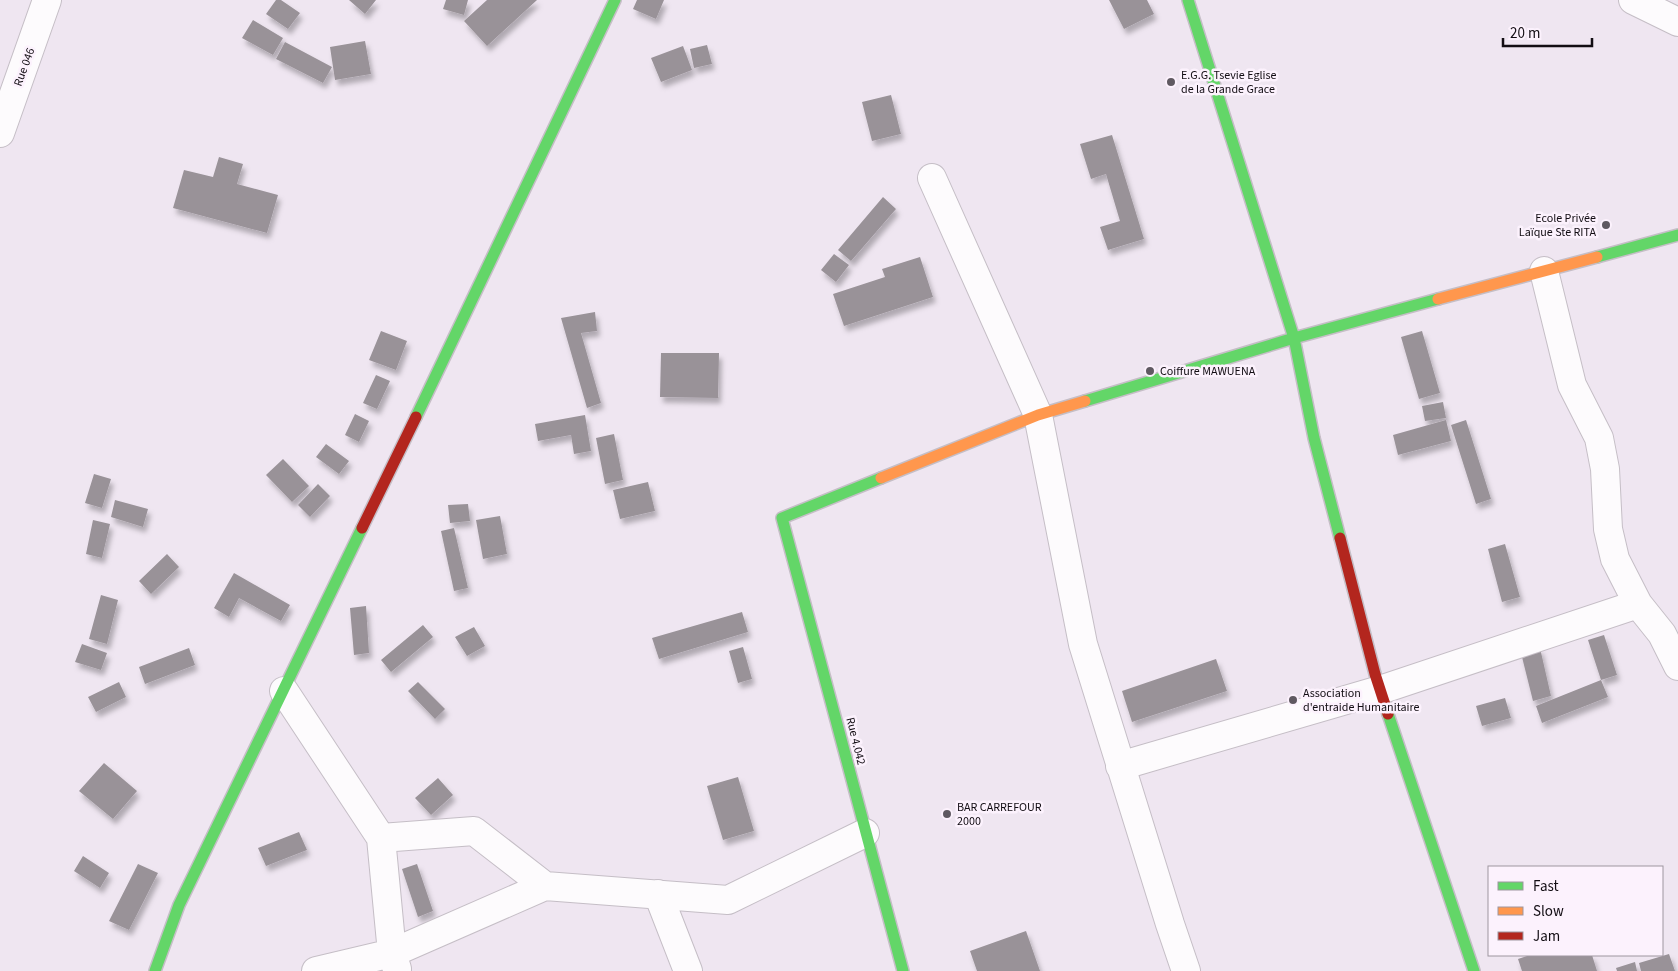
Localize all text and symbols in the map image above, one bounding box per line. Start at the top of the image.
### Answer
scale bar [1503,15,1592,47]
text: 20 m [1510,23,1540,44]
street label: Rue 046 [10,46,39,89]
place label: E.G.G. Tsevie Eglise de la Grande Grace [1181,67,1277,98]
marker: E.G.G. Tsevie Eglise de la Grande Grace [1165,76,1177,88]
place label: Ecole Privée Laïque Ste RITA [1519,210,1596,241]
marker: Ecole Privée Laïque Ste RITA [1600,219,1612,231]
place label: Coiffure MAWUENA [1160,363,1256,380]
marker: Coiffure MAWUENA [1144,365,1156,377]
place label: Association d'entraide Humanitaire [1303,685,1419,716]
marker: Association d'entraide Humanitaire [1287,694,1299,706]
street label: Rue 4.042 [841,716,870,767]
place label: BAR CARREFOUR 2000 [957,799,1042,830]
marker: BAR CARREFOUR 2000 [941,808,953,820]
legend [1488,866,1663,956]
text: Fast [1533,876,1559,897]
text: Slow [1533,901,1564,922]
text: Jam [1533,926,1560,947]

